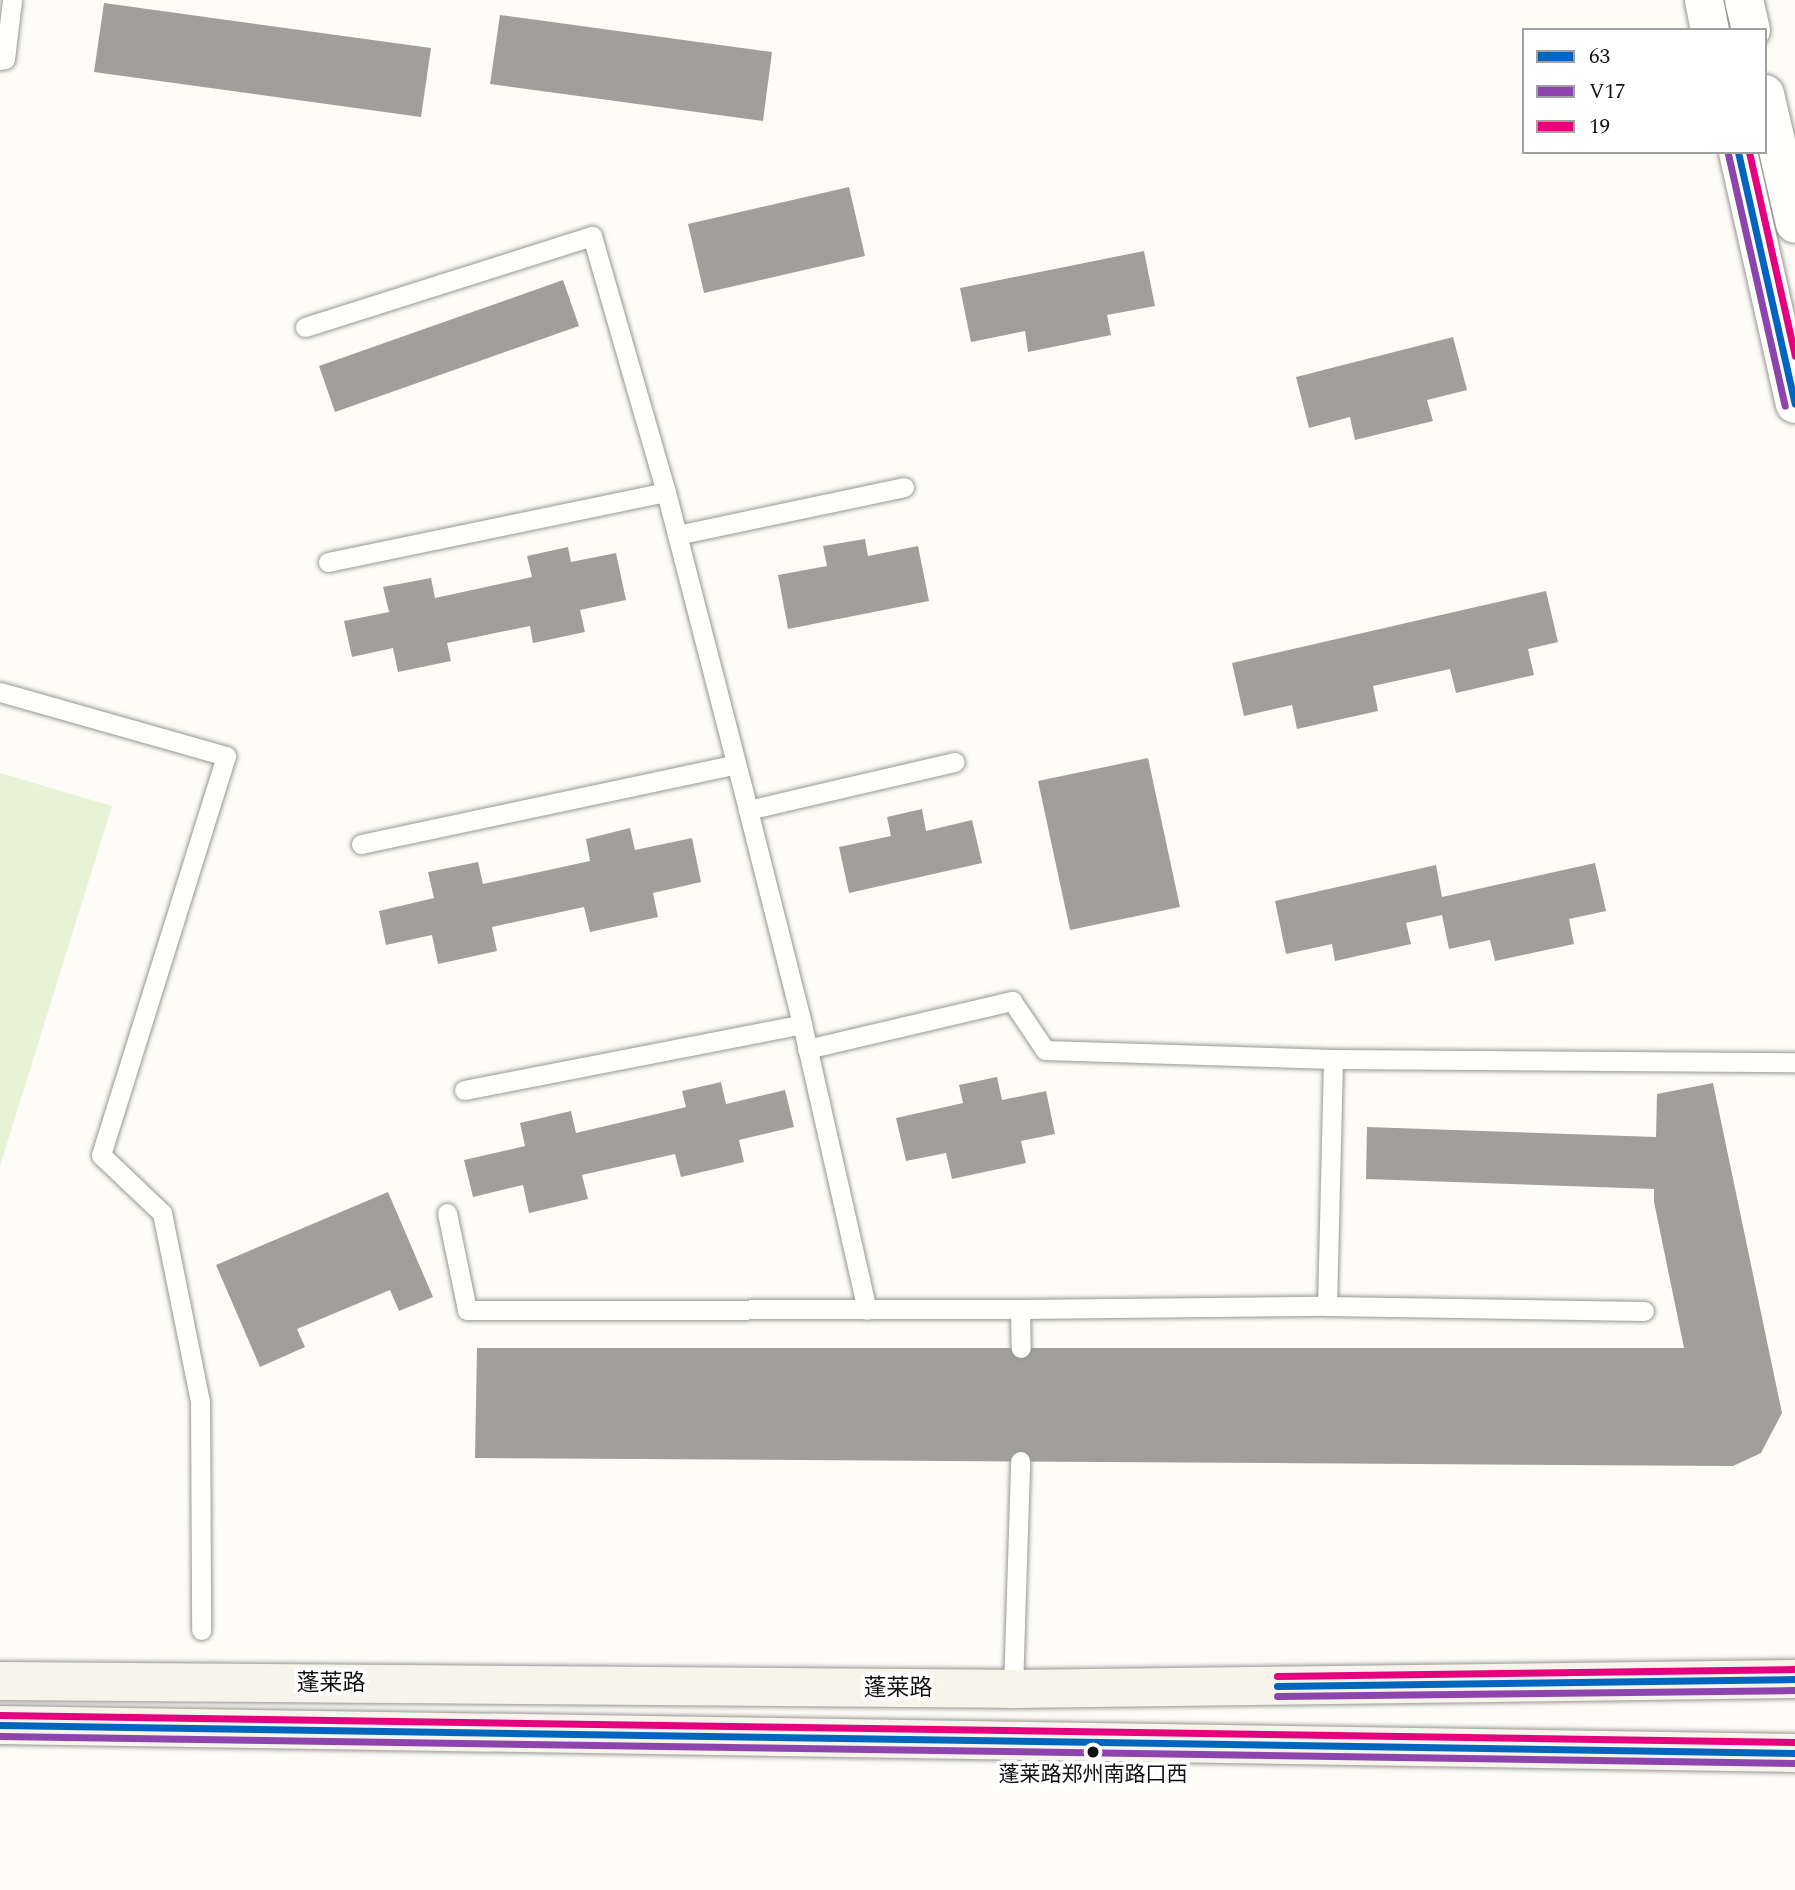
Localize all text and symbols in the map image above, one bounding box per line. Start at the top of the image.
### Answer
legend [1522,28,1767,154]
text: 63 [1589,41,1610,73]
text: V17 [1589,76,1626,108]
text: 19 [1589,111,1610,143]
street label: 蓬莱路 [297,1670,365,1698]
street label: 蓬莱路 [864,1675,932,1703]
marker: 蓬莱路郑州南路口西 [1086,1745,1100,1759]
place label: 蓬莱路郑州南路口西 [999,1762,1187,1788]

